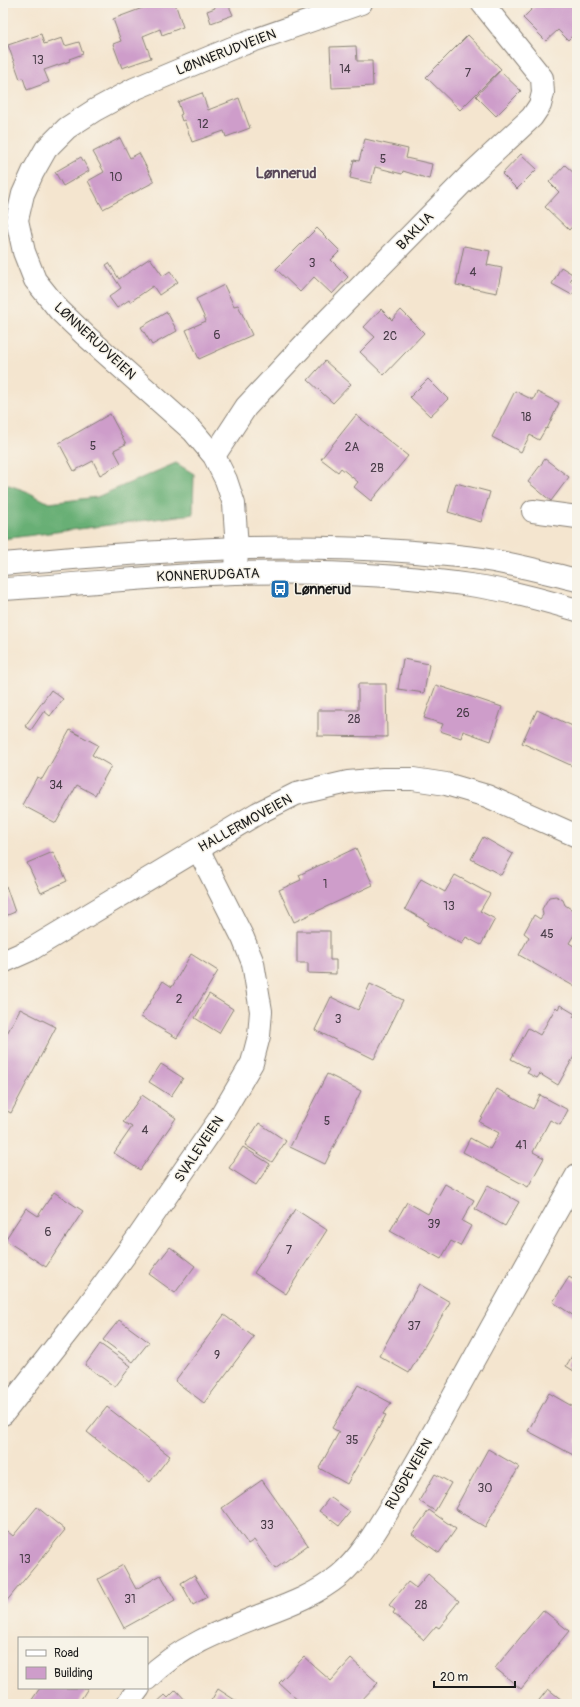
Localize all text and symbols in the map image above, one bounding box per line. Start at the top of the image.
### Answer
street label: LØNNERUDVEIEN [174,25,278,79]
house number: 13 [32,53,44,68]
house number: 14 [339,62,351,77]
house number: 7 [465,66,472,81]
house number: 12 [197,117,209,132]
house number: 5 [380,152,386,167]
district label: Lønnerud [255,164,317,183]
house number: 10 [110,170,122,185]
street label: BAKLIA [393,208,437,254]
house number: 3 [309,256,316,271]
house number: 4 [470,265,477,280]
street label: LØNNERUDVEIEN [51,299,139,383]
house number: 6 [214,328,221,343]
house number: 2C [383,329,397,344]
house number: 18 [521,410,531,425]
house number: 5 [90,439,96,454]
house number: 2A [345,440,359,455]
house number: 2B [370,461,384,476]
street label: KONNERUDGATA [156,565,260,585]
bus stop icon: Lønnerud [269,578,291,600]
place label: Lønnerud [294,581,351,598]
house number: 26 [456,706,470,721]
house number: 28 [348,712,360,727]
house number: 34 [49,778,63,793]
street label: HALLERMOVEIEN [195,790,295,856]
house number: 1 [323,877,327,892]
house number: 13 [443,899,455,914]
house number: 45 [540,927,554,942]
house number: 2 [176,992,183,1007]
house number: 3 [335,1012,342,1027]
street label: SVALEVEIEN [171,1113,227,1185]
house number: 5 [324,1114,330,1129]
house number: 4 [142,1123,149,1138]
house number: 41 [515,1138,527,1153]
house number: 39 [428,1217,440,1232]
house number: 6 [45,1225,52,1240]
house number: 7 [286,1243,293,1258]
house number: 37 [407,1319,421,1334]
house number: 9 [214,1348,220,1363]
house number: 35 [345,1433,359,1448]
street label: RUGDEVEIEN [382,1435,436,1513]
house number: 30 [478,1481,492,1496]
house number: 33 [260,1518,274,1533]
house number: 13 [19,1552,31,1567]
house number: 31 [124,1592,136,1607]
house number: 28 [415,1598,427,1613]
legend [18,1637,148,1689]
text: Road [54,1646,79,1661]
scale bar [434,1663,515,1689]
text: Building [54,1666,93,1681]
text: 20 m [440,1670,469,1685]

